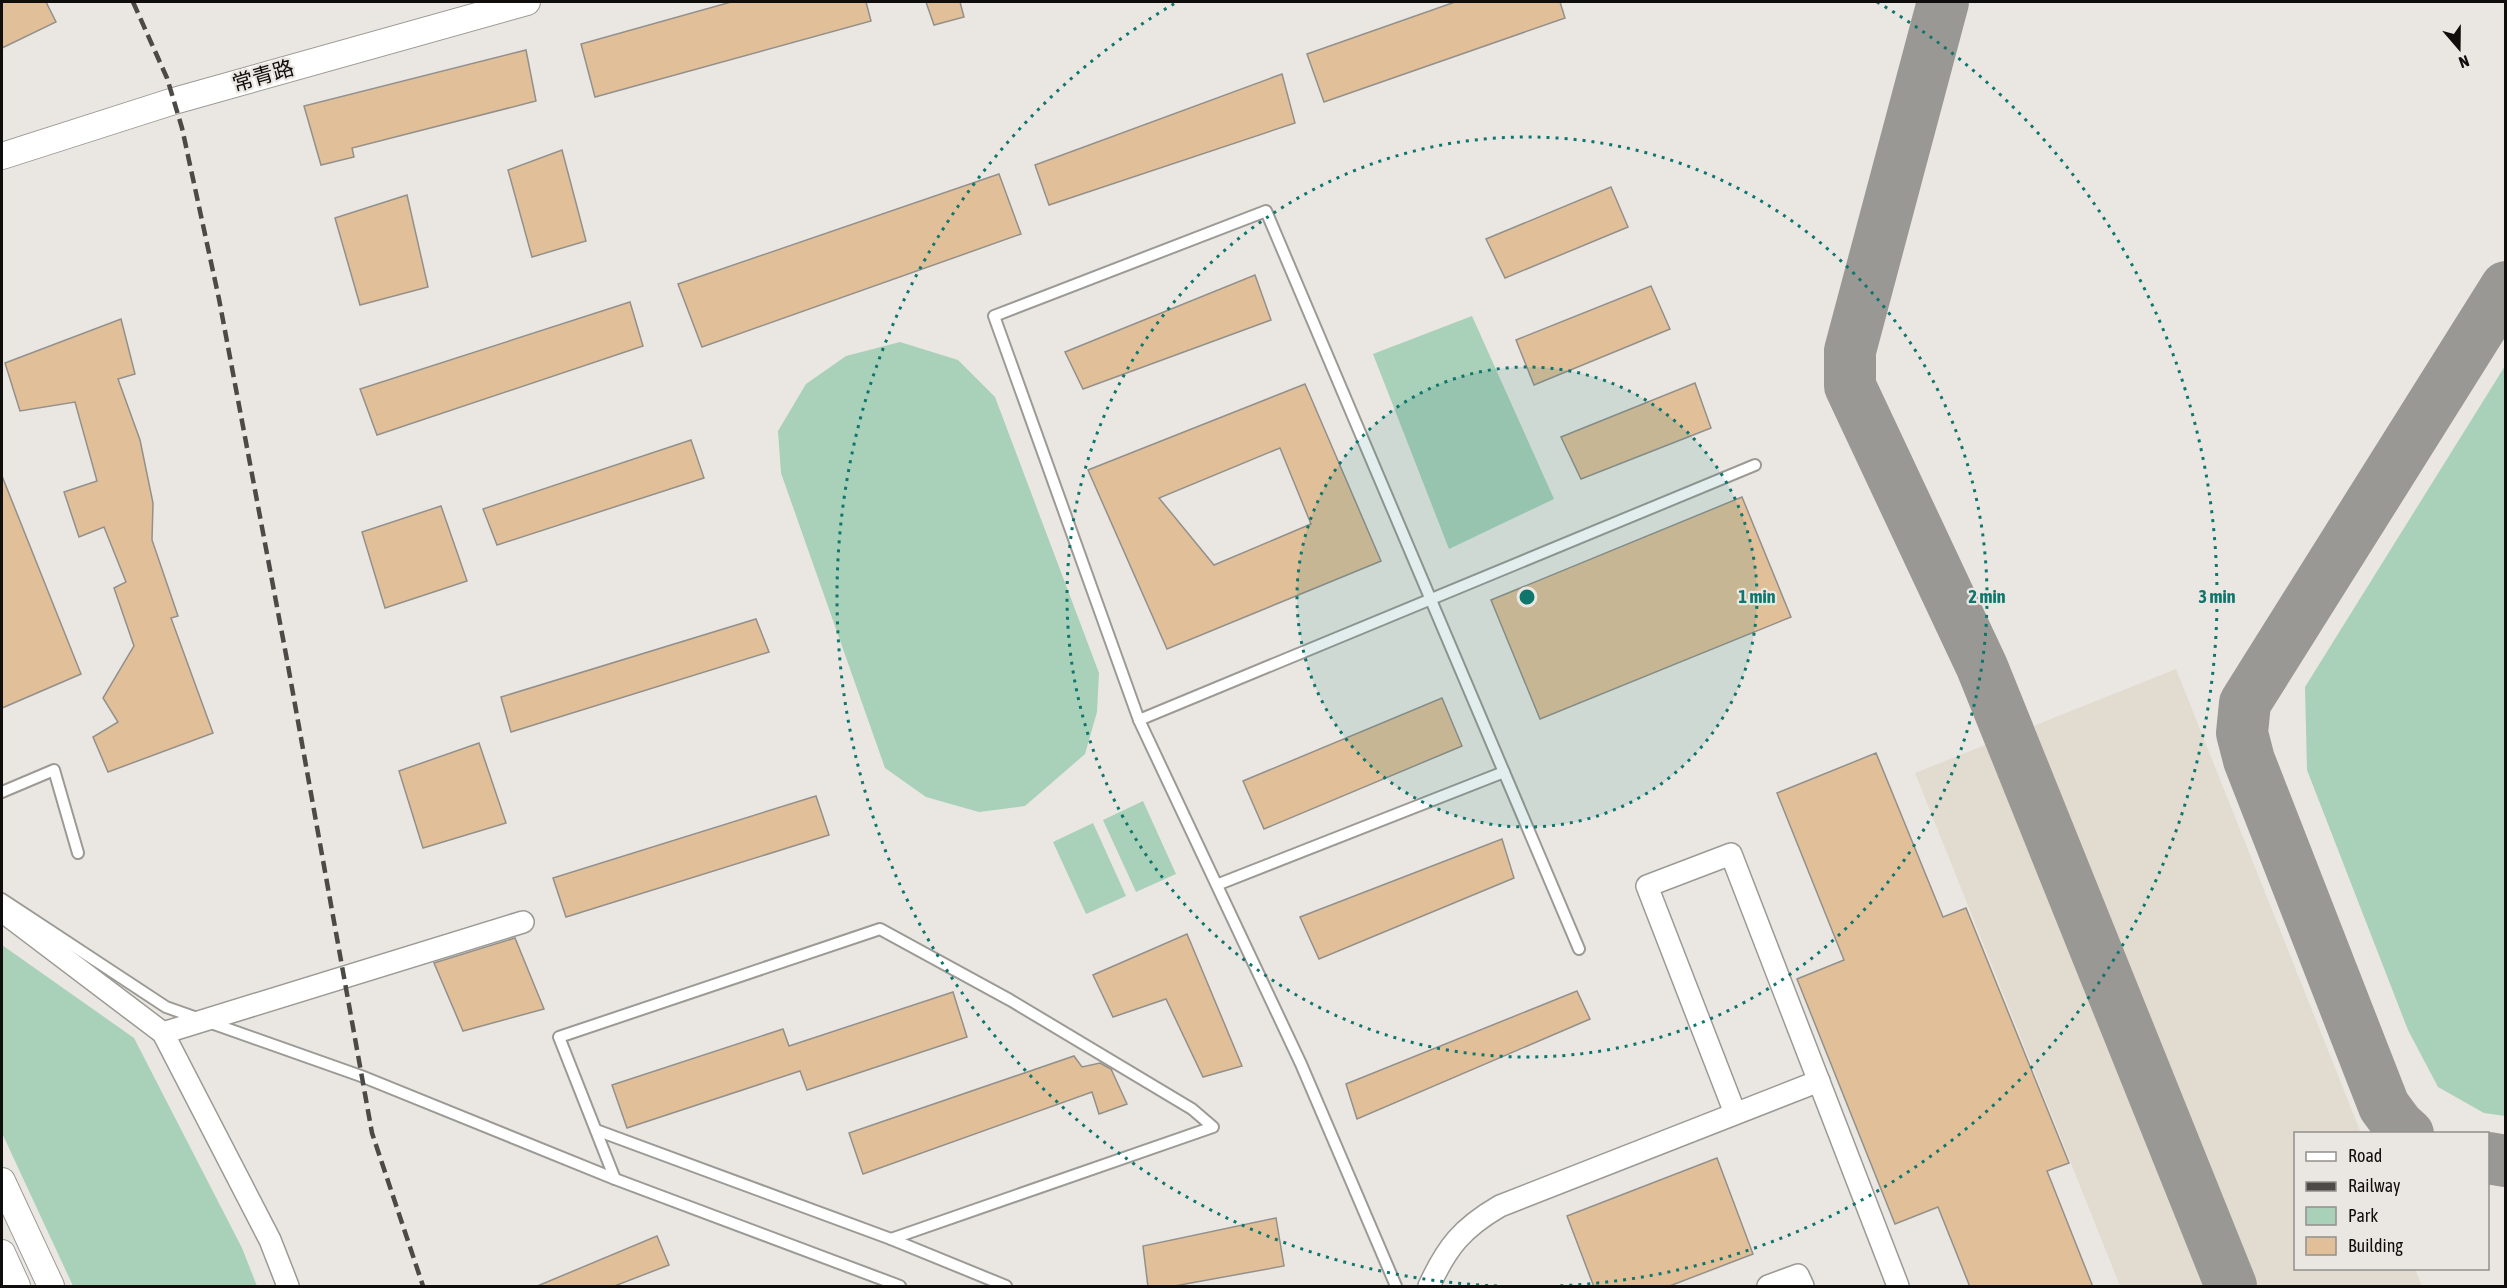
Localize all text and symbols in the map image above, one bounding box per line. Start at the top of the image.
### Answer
north arrow [2429,18,2489,78]
text: N [2457,52,2472,72]
street label: 常青路 [229,55,296,95]
text: 1 min [1739,586,1776,607]
text: 2 min [1969,586,2006,607]
text: 3 min [2199,586,2236,607]
centre of rings [1517,587,1537,607]
legend [2294,1132,2489,1270]
text: Road [2348,1145,2382,1166]
text: Railway [2348,1175,2400,1196]
text: Park [2348,1205,2378,1226]
text: Building [2348,1235,2403,1256]

